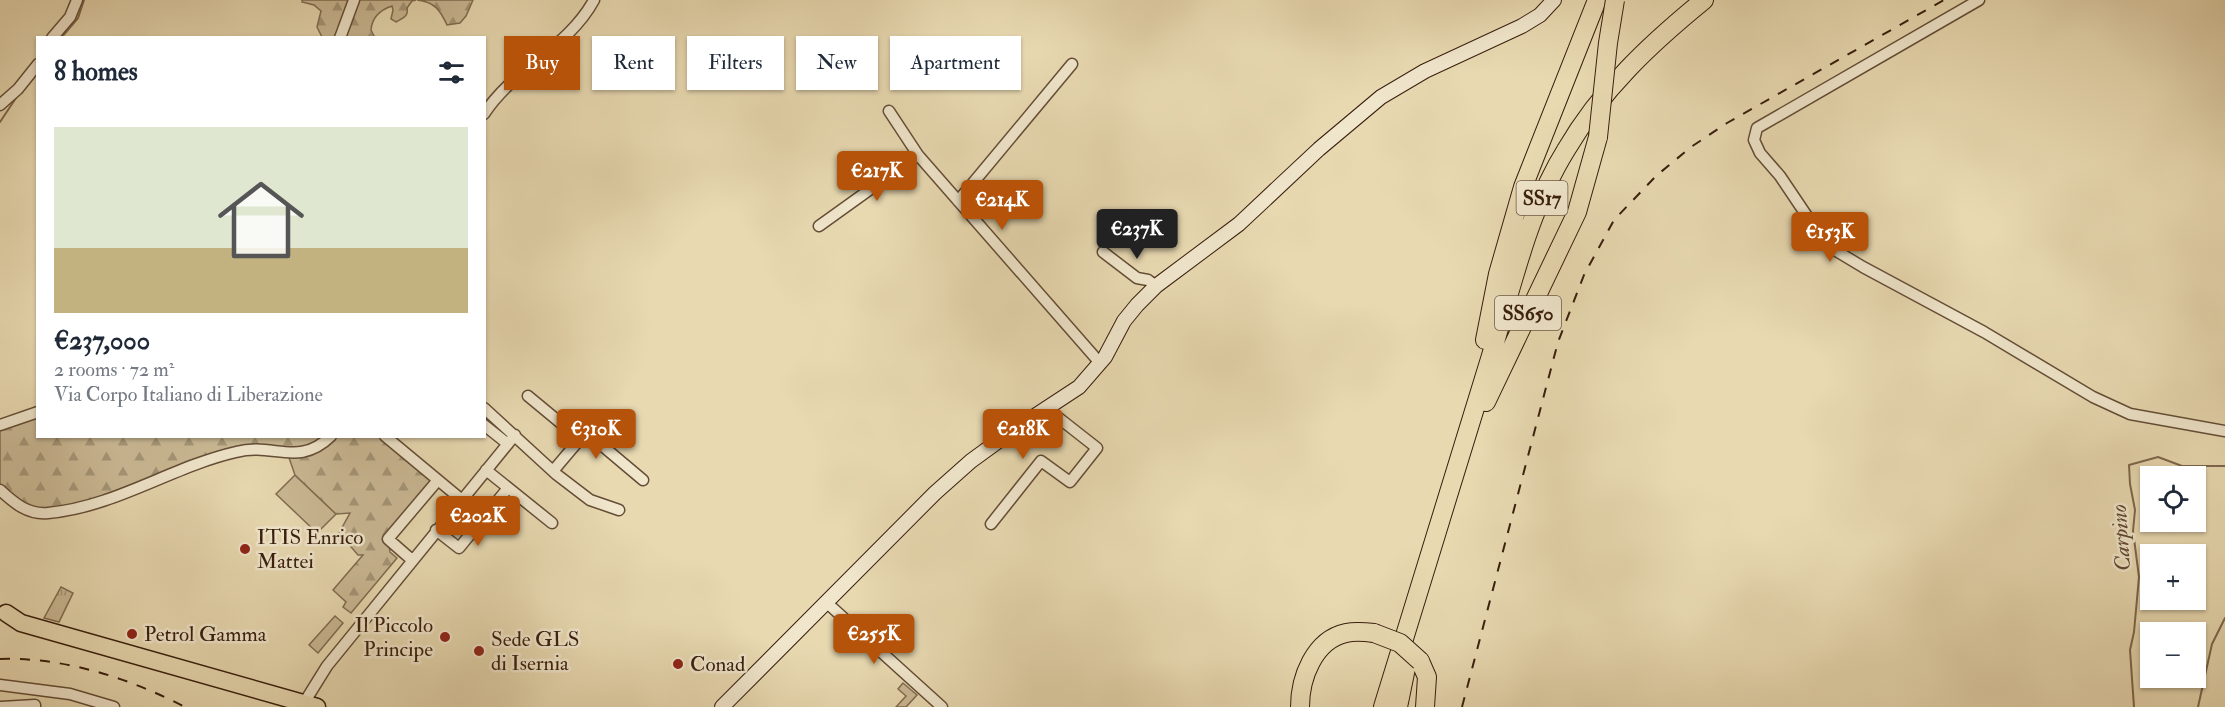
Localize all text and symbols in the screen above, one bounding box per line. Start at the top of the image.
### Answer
chip: Buy [504,36,580,90]
chip: Rent [592,36,675,90]
chip: Filters [687,36,784,90]
chip: New [796,36,878,90]
chip: Apartment [890,36,1021,90]
text: 8 homes [54,56,138,88]
icon: filters [435,56,468,89]
pin: €217K [835,151,919,202]
text: €217K [851,158,903,183]
icon: home [207,166,315,274]
pin: €214K [960,180,1044,231]
road number: SS17 [1516,181,1568,215]
text: €214K [975,187,1029,212]
pin: €237K [1095,209,1179,260]
pin: €153K [1788,212,1872,263]
text: €237K [1111,216,1163,241]
text: €153K [1805,219,1855,244]
road number: SS650 [1495,296,1561,330]
text: €237,000 [54,325,150,357]
text: 2 rooms · 72 m² [54,357,174,382]
text: Via Corpo Italiano di Liberazione [54,382,323,407]
pin: €310K [554,409,638,460]
pin: €218K [981,409,1065,460]
text: €310K [571,416,621,441]
text: €218K [997,416,1049,441]
map controls [2140,466,2206,688]
button: locate [2140,466,2206,532]
pin: €202K [436,496,520,547]
text: €202K [450,503,506,528]
water label: Carpino [2105,503,2137,572]
place label: ITIS Enrico Mattei [257,524,363,575]
marker: ITIS Enrico Mattei [238,542,252,556]
button: + [2140,544,2206,610]
place label: Il Piccolo Principe [355,612,433,663]
pin: €255K [832,614,916,665]
place label: Petrol Gamma [144,621,267,648]
text: €255K [847,621,901,646]
button: − [2140,622,2206,688]
place label: Sede GLS di Isernia [491,626,580,677]
marker: Petrol Gamma [125,627,139,641]
marker: Il Piccolo Principe [438,630,452,644]
marker: Sede GLS di Isernia [472,644,486,658]
place label: Conad [690,651,746,678]
marker: Conad [671,657,685,671]

